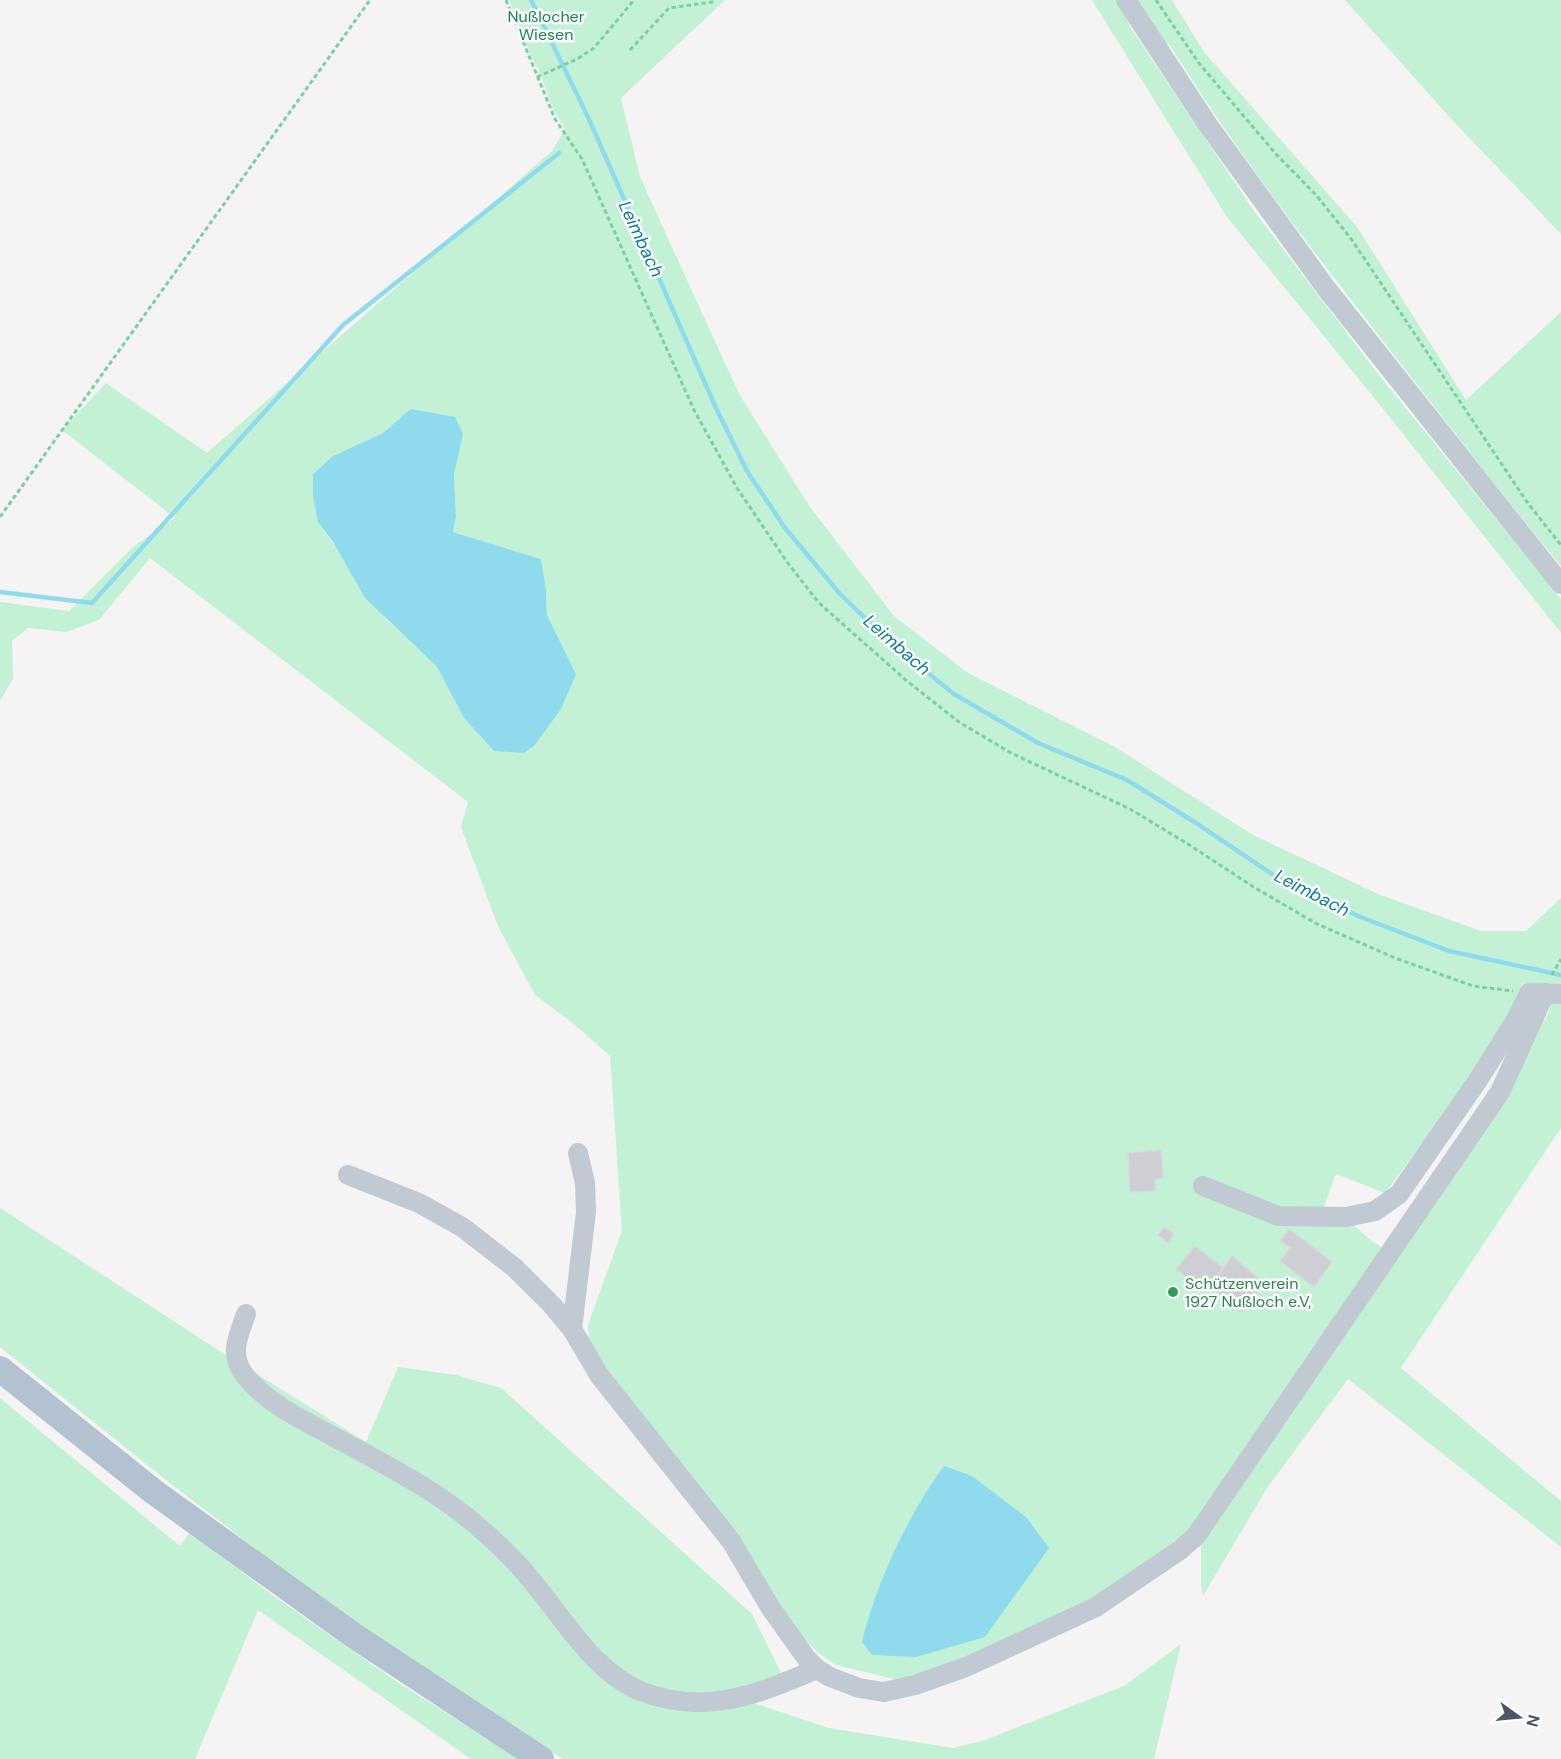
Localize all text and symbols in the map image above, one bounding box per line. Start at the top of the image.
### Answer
park label: Nußlocher Wiesen [507,6,585,45]
water label: Leimbach [613,197,669,281]
water label: Leimbach [858,609,936,681]
water label: Leimbach [1270,864,1354,922]
place label: Schützenverein 1927 Nußloch e.V, [1185,1273,1311,1312]
marker: Schützenverein 1927 Nußloch e.V, [1166,1285,1180,1299]
north arrow [1489,1687,1549,1747]
text: N [1521,1712,1545,1729]

